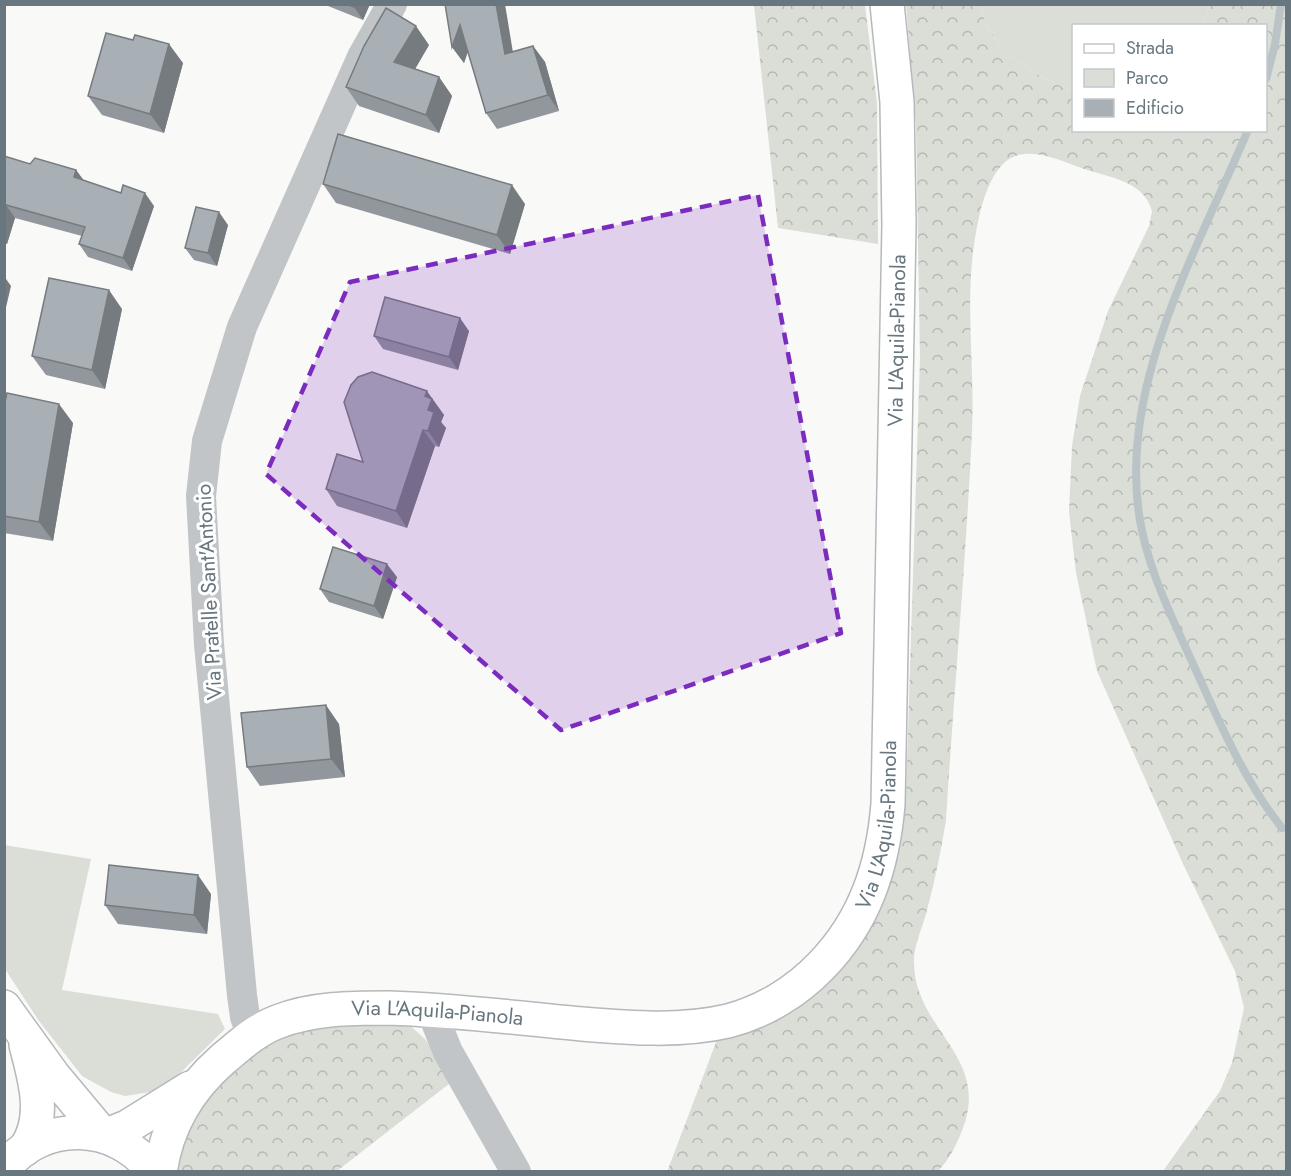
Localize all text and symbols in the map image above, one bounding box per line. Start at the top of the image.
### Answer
legend [1072,24,1267,132]
text: Strada [1126,35,1174,61]
text: Parco [1126,65,1168,91]
text: Edificio [1126,95,1184,121]
street label: Via L'Aquila-Pianola [880,254,913,427]
street label: Via Pratelle Sant'Antonio [188,483,230,701]
street label: Via L'Aquila-Pianola [848,740,904,915]
street label: Via L'Aquila-Pianola [351,993,525,1033]

